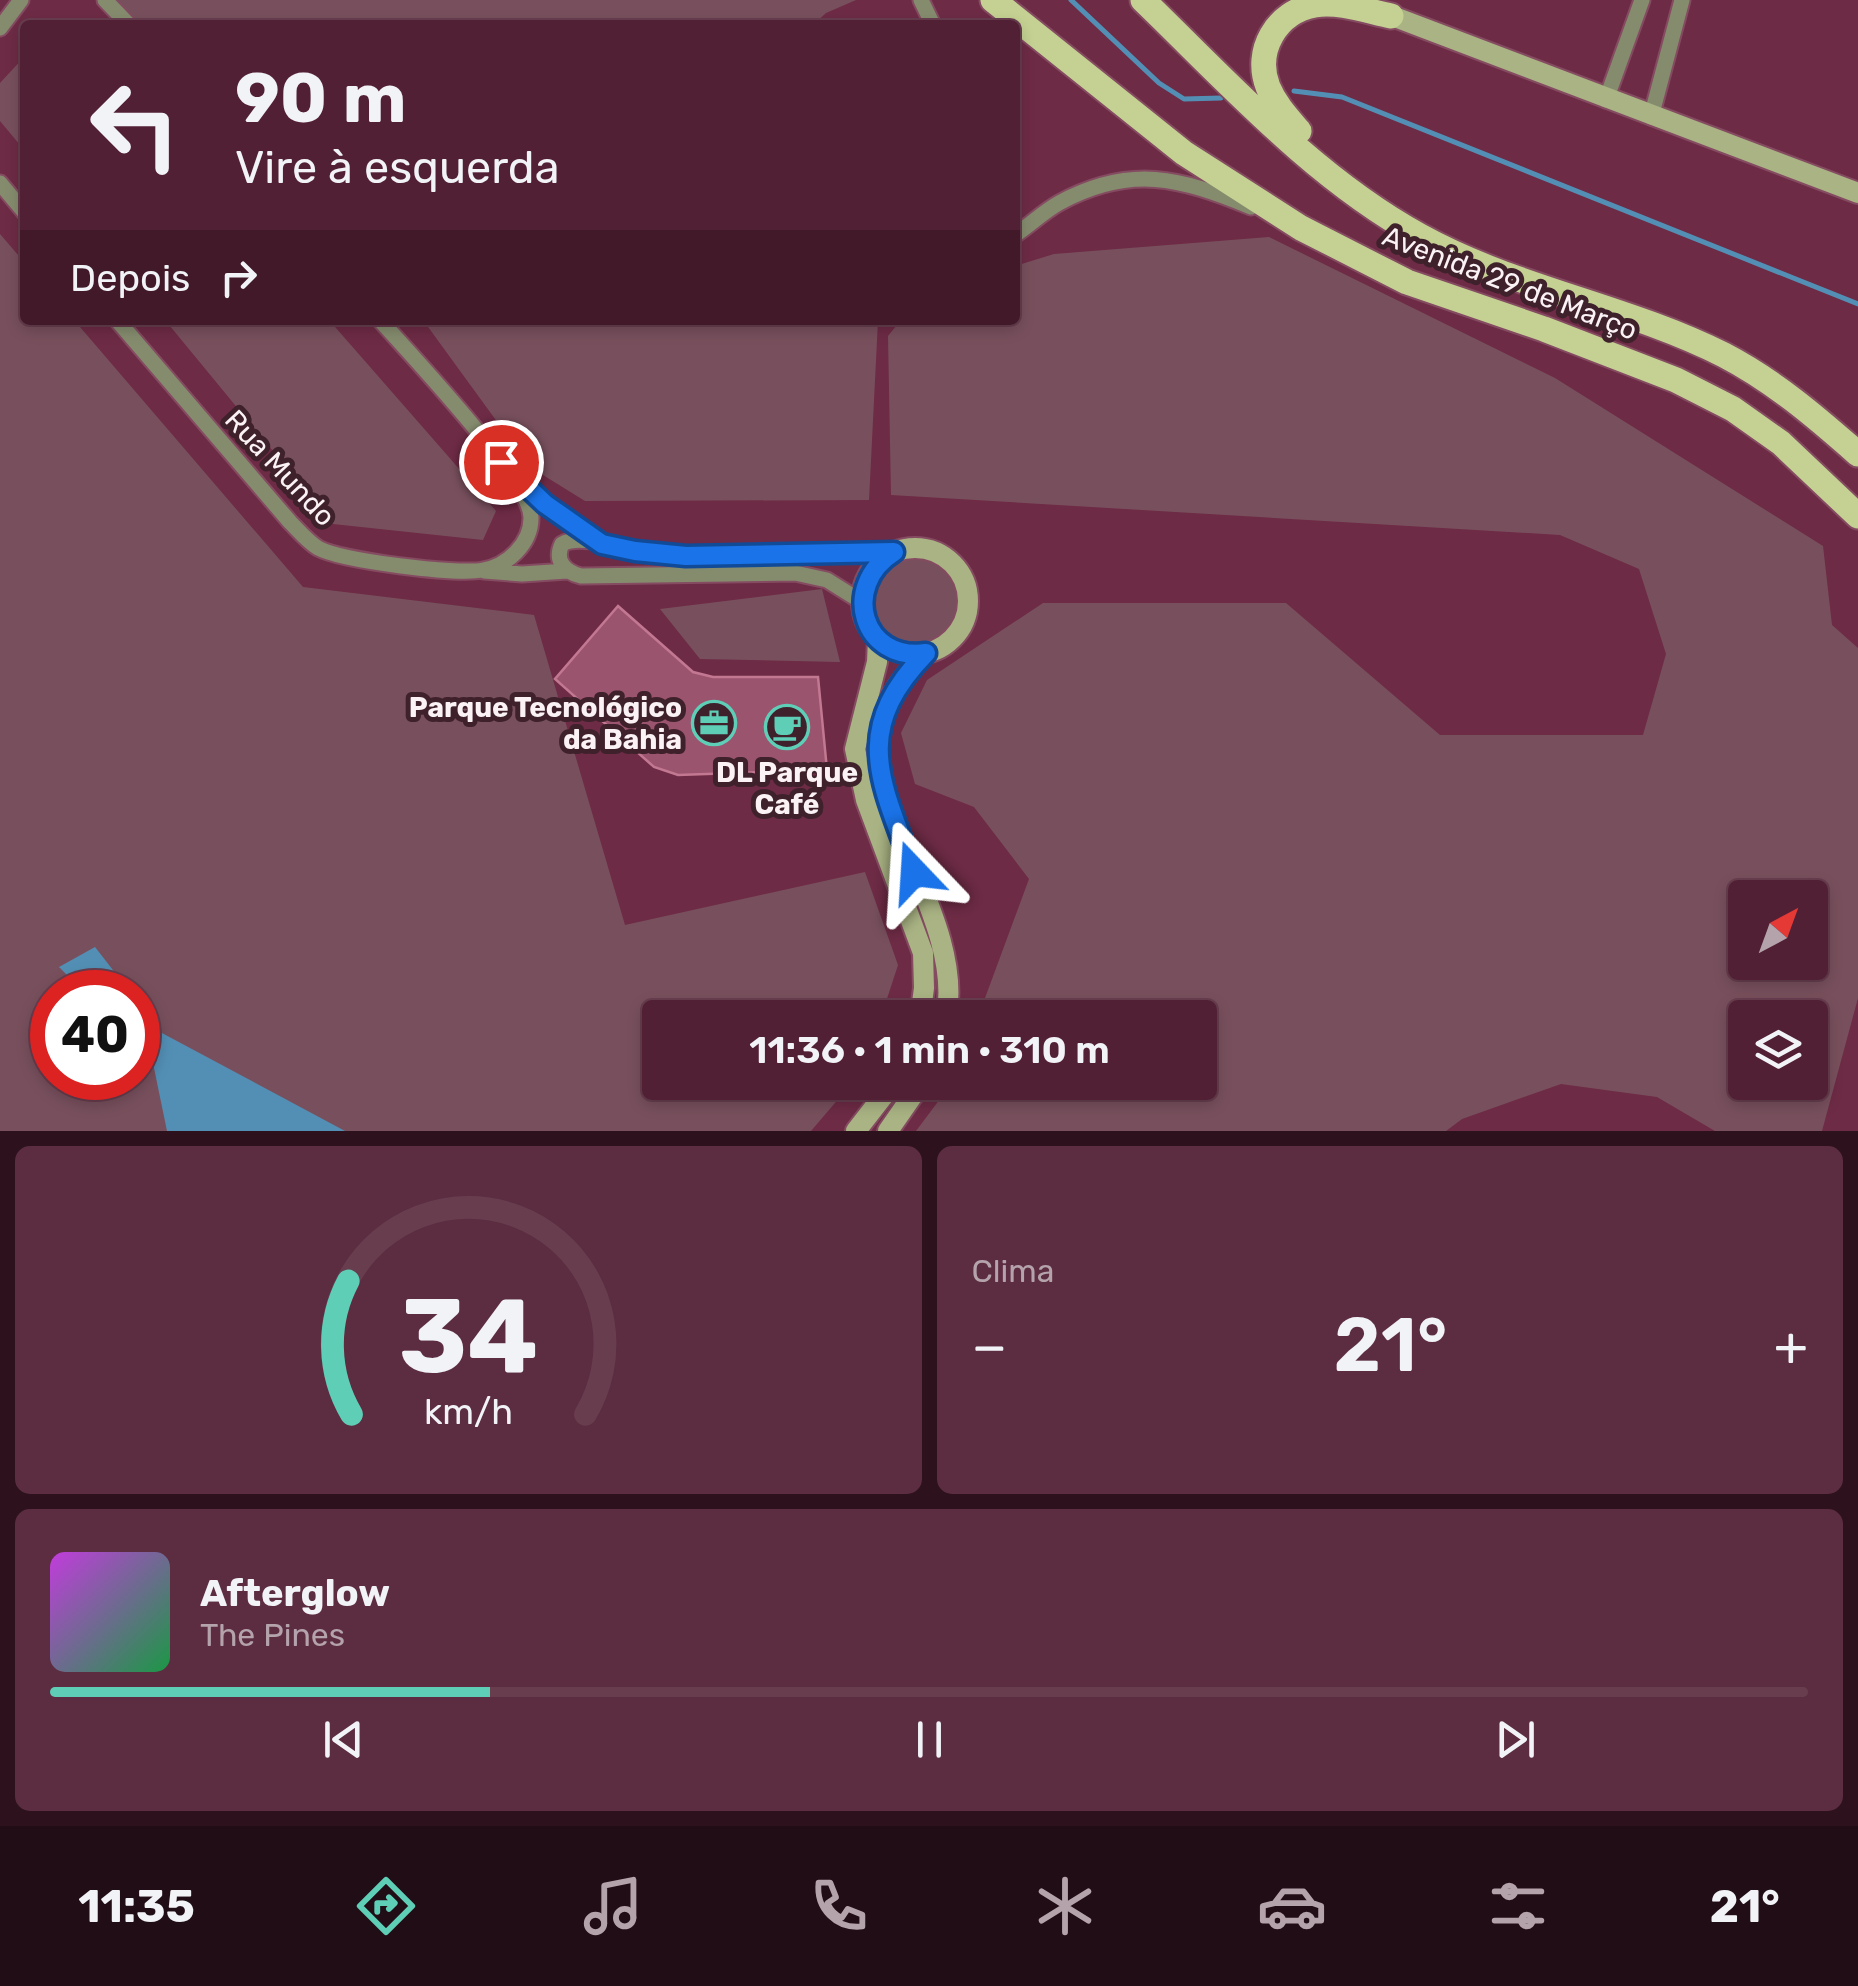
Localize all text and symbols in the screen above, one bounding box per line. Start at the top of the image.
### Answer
text: 90 m [235,57,407,140]
icon: left [70,60,200,190]
text: Vire à esquerda [235,141,559,194]
street label: Avenida 29 de Março [1378,219,1642,347]
icon: right [211,250,266,305]
text: Depois [70,255,191,301]
street label: Rua Mundo [218,403,342,533]
pin [459,420,544,505]
icon: arrive [474,435,529,490]
place label: Parque Tecnológico da Bahia [409,691,682,756]
office icon: Parque Tecnológico da Bahia [691,700,737,746]
cafe icon: DL Parque Café [764,704,810,750]
place label: DL Parque Café [716,756,858,821]
position arrow [862,820,966,924]
north arrow [1728,880,1828,980]
map controls [1728,880,1828,1100]
speed limit sign: 40 [30,970,160,1100]
button: layers [1728,1000,1828,1100]
text: 11:36 · 1 min · 310 m [749,1027,1110,1073]
text: Clima [972,1252,1054,1290]
text: 34 [398,1275,538,1398]
text: 21° [1334,1301,1447,1390]
text: − [972,1314,1007,1379]
text: + [1774,1314,1808,1379]
text: km/h [424,1391,513,1433]
text: Afterglow [200,1570,390,1616]
text: The Pines [200,1616,345,1654]
icon: previous [316,1712,371,1767]
icon: pause [902,1712,957,1767]
icon: next [1488,1712,1543,1767]
icon: directions [351,1871,421,1941]
icon: music [578,1871,648,1941]
icon: phone [804,1871,874,1941]
icon: climate [1030,1871,1100,1941]
icon: car [1257,1871,1327,1941]
icon: filters [1483,1871,1553,1941]
text: 11:35 [78,1880,195,1933]
text: 21° [1710,1880,1780,1933]

